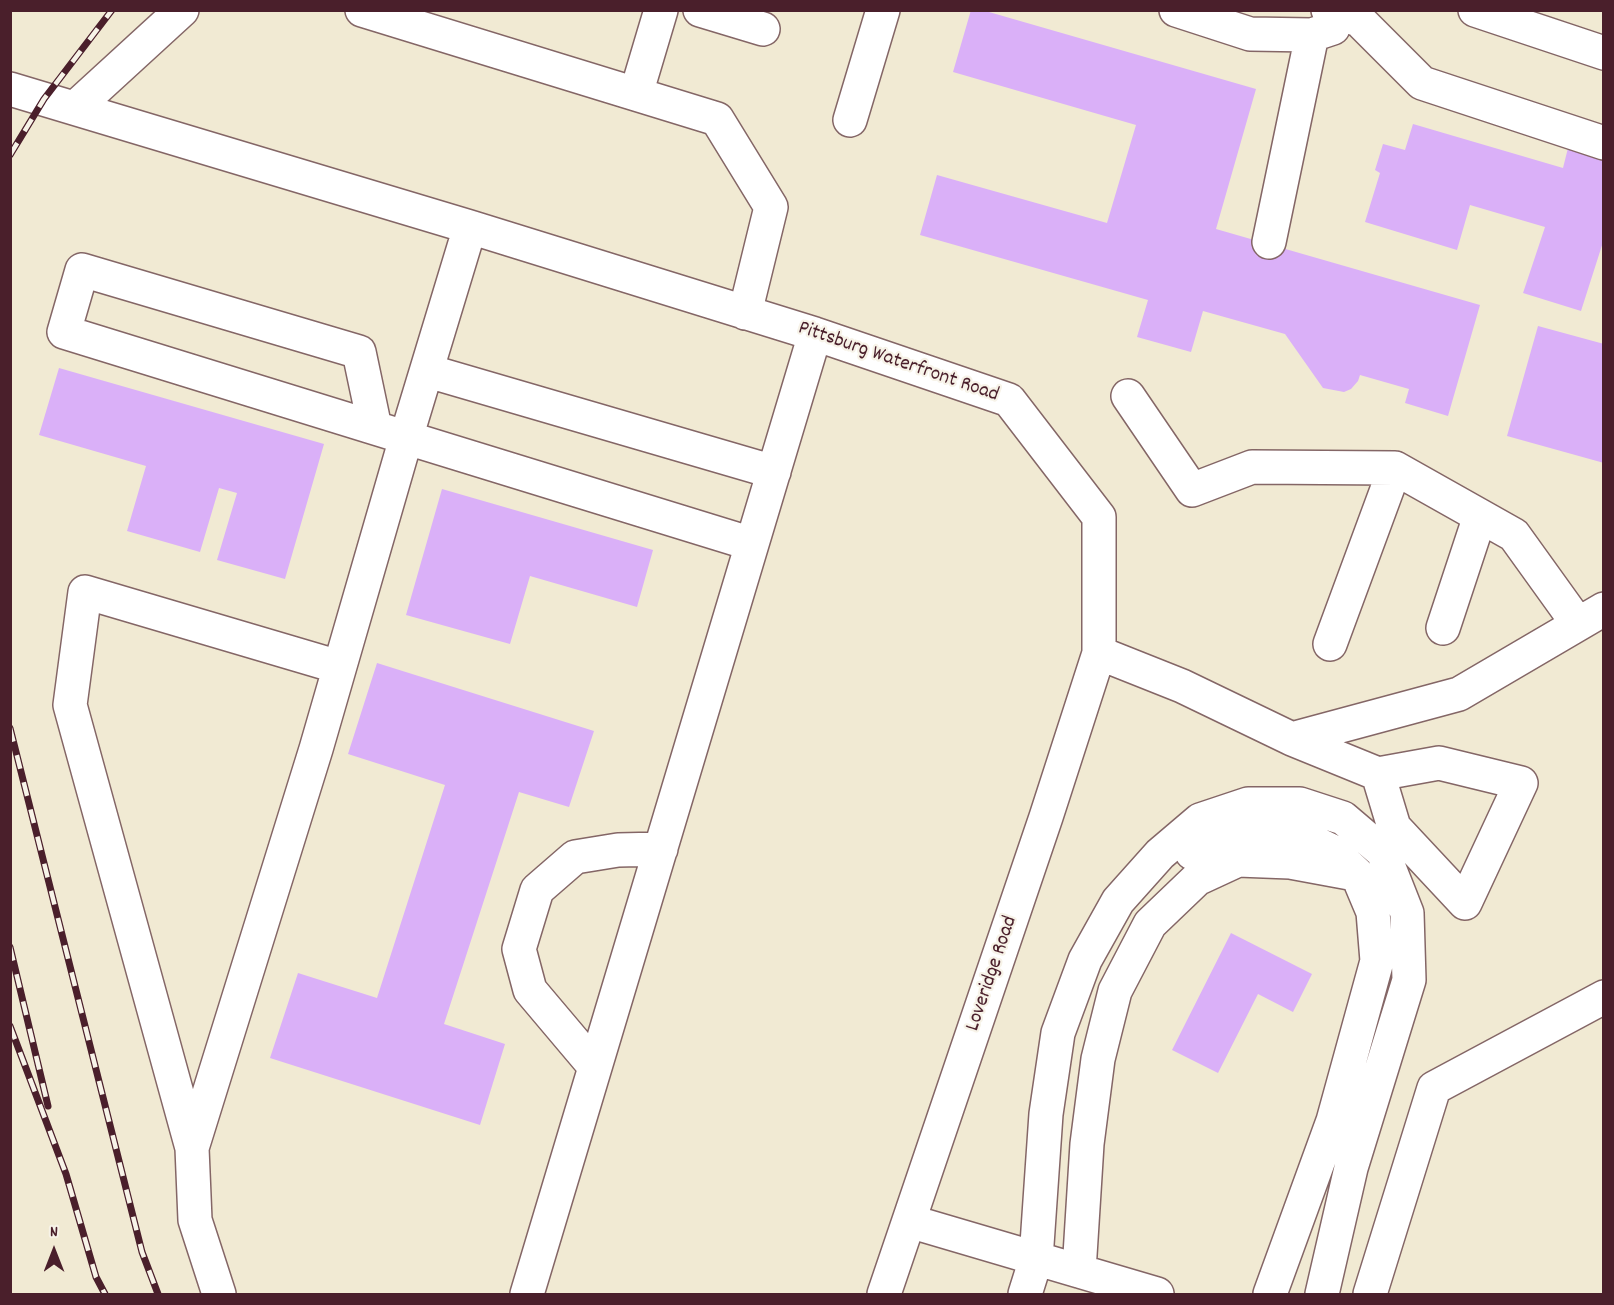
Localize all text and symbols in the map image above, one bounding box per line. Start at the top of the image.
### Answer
street label: Pittsburg Waterfront Road [794,317,1002,409]
street label: Loveridge Road [962,913,1024,1035]
north arrow [24,1221,84,1281]
text: N [50,1221,58,1244]

